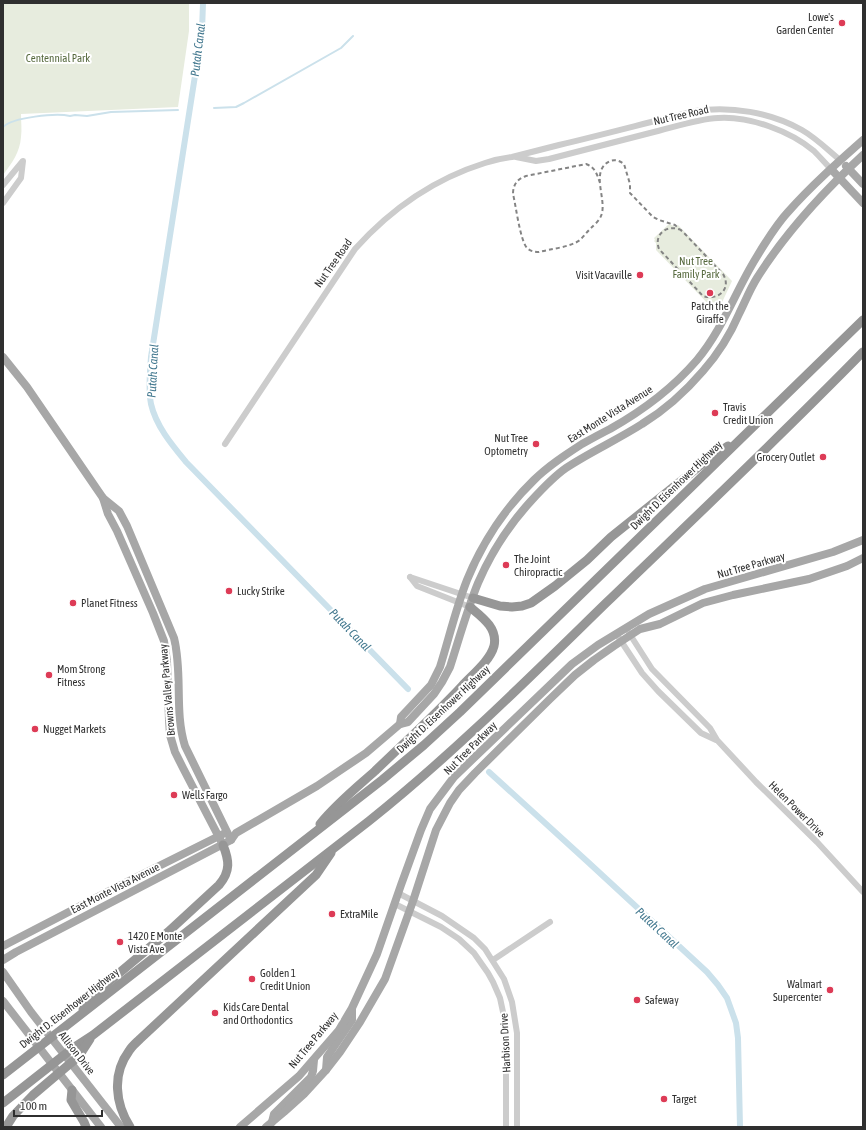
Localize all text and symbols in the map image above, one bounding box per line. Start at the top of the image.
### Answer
place label: Lowe's Garden Center [776,11,835,36]
marker: Lowe's Garden Center [837,18,847,28]
water label: Putah Canal [188,23,208,77]
park label: Centennial Park [26,52,90,64]
street label: Nut Tree Road [652,103,710,127]
street label: Nut Tree Road [312,236,354,290]
park label: Nut Tree Family Park [673,255,720,280]
place label: Visit Vacaville [576,269,632,281]
marker: Visit Vacaville [635,270,645,280]
marker: Patch the Giraffe [705,288,715,298]
place label: Patch the Giraffe [691,300,729,325]
water label: Putah Canal [145,344,161,398]
street label: East Monte Vista Avenue [565,383,655,445]
place label: Travis Credit Union [723,401,773,426]
marker: Travis Credit Union [710,408,720,418]
place label: Nut Tree Optometry [484,432,528,457]
street label: Dwight D. Eisenhower Highway [628,438,725,532]
marker: Nut Tree Optometry [531,439,541,449]
place label: Grocery Outlet [757,451,815,463]
marker: Grocery Outlet [818,452,828,462]
street label: Nut Tree Parkway [716,549,787,580]
place label: The Joint Chiropractic [514,553,563,578]
marker: The Joint Chiropractic [501,560,511,570]
place label: Lucky Strike [237,585,285,597]
marker: Lucky Strike [224,586,234,596]
place label: Planet Fitness [81,597,138,609]
marker: Planet Fitness [68,598,78,608]
water label: Putah Canal [326,606,374,654]
street label: Browns Valley Parkway [157,643,177,736]
place label: Mom Strong Fitness [57,663,106,688]
street label: Dwight D. Eisenhower Highway [394,663,492,755]
marker: Mom Strong Fitness [44,670,54,680]
street label: Nut Tree Parkway [441,719,499,777]
place label: Nugget Markets [43,723,106,735]
marker: Nugget Markets [30,724,40,734]
street label: Helen Power Drive [767,779,827,839]
place label: Wells Fargo [182,789,228,801]
marker: Wells Fargo [169,790,179,800]
street label: East Monte Vista Avenue [69,860,161,916]
water label: Putah Canal [633,905,681,951]
place label: ExtraMile [340,908,378,920]
marker: ExtraMile [327,909,337,919]
place label: 1420 E Monte Vista Ave [128,930,182,955]
marker: 1420 E Monte Vista Ave [115,937,125,947]
street label: Dwight D. Eisenhower Highway [17,965,121,1050]
place label: Golden 1 Credit Union [260,967,310,992]
marker: Golden 1 Credit Union [247,974,257,984]
place label: Walmart Supercenter [773,978,823,1003]
marker: Walmart Supercenter [825,985,835,995]
place label: Safeway [645,994,679,1006]
marker: Safeway [632,995,642,1005]
place label: Kids Care Dental and Orthodontics [223,1001,293,1026]
marker: Kids Care Dental and Orthodontics [210,1008,220,1018]
street label: Nut Tree Parkway [286,1009,340,1071]
street label: Harbison Drive [497,1013,513,1073]
street label: Allison Drive [57,1029,97,1077]
scale bar [14,1092,102,1118]
place label: Target [672,1093,697,1105]
marker: Target [659,1094,669,1104]
text: 100 m [20,1099,47,1113]

